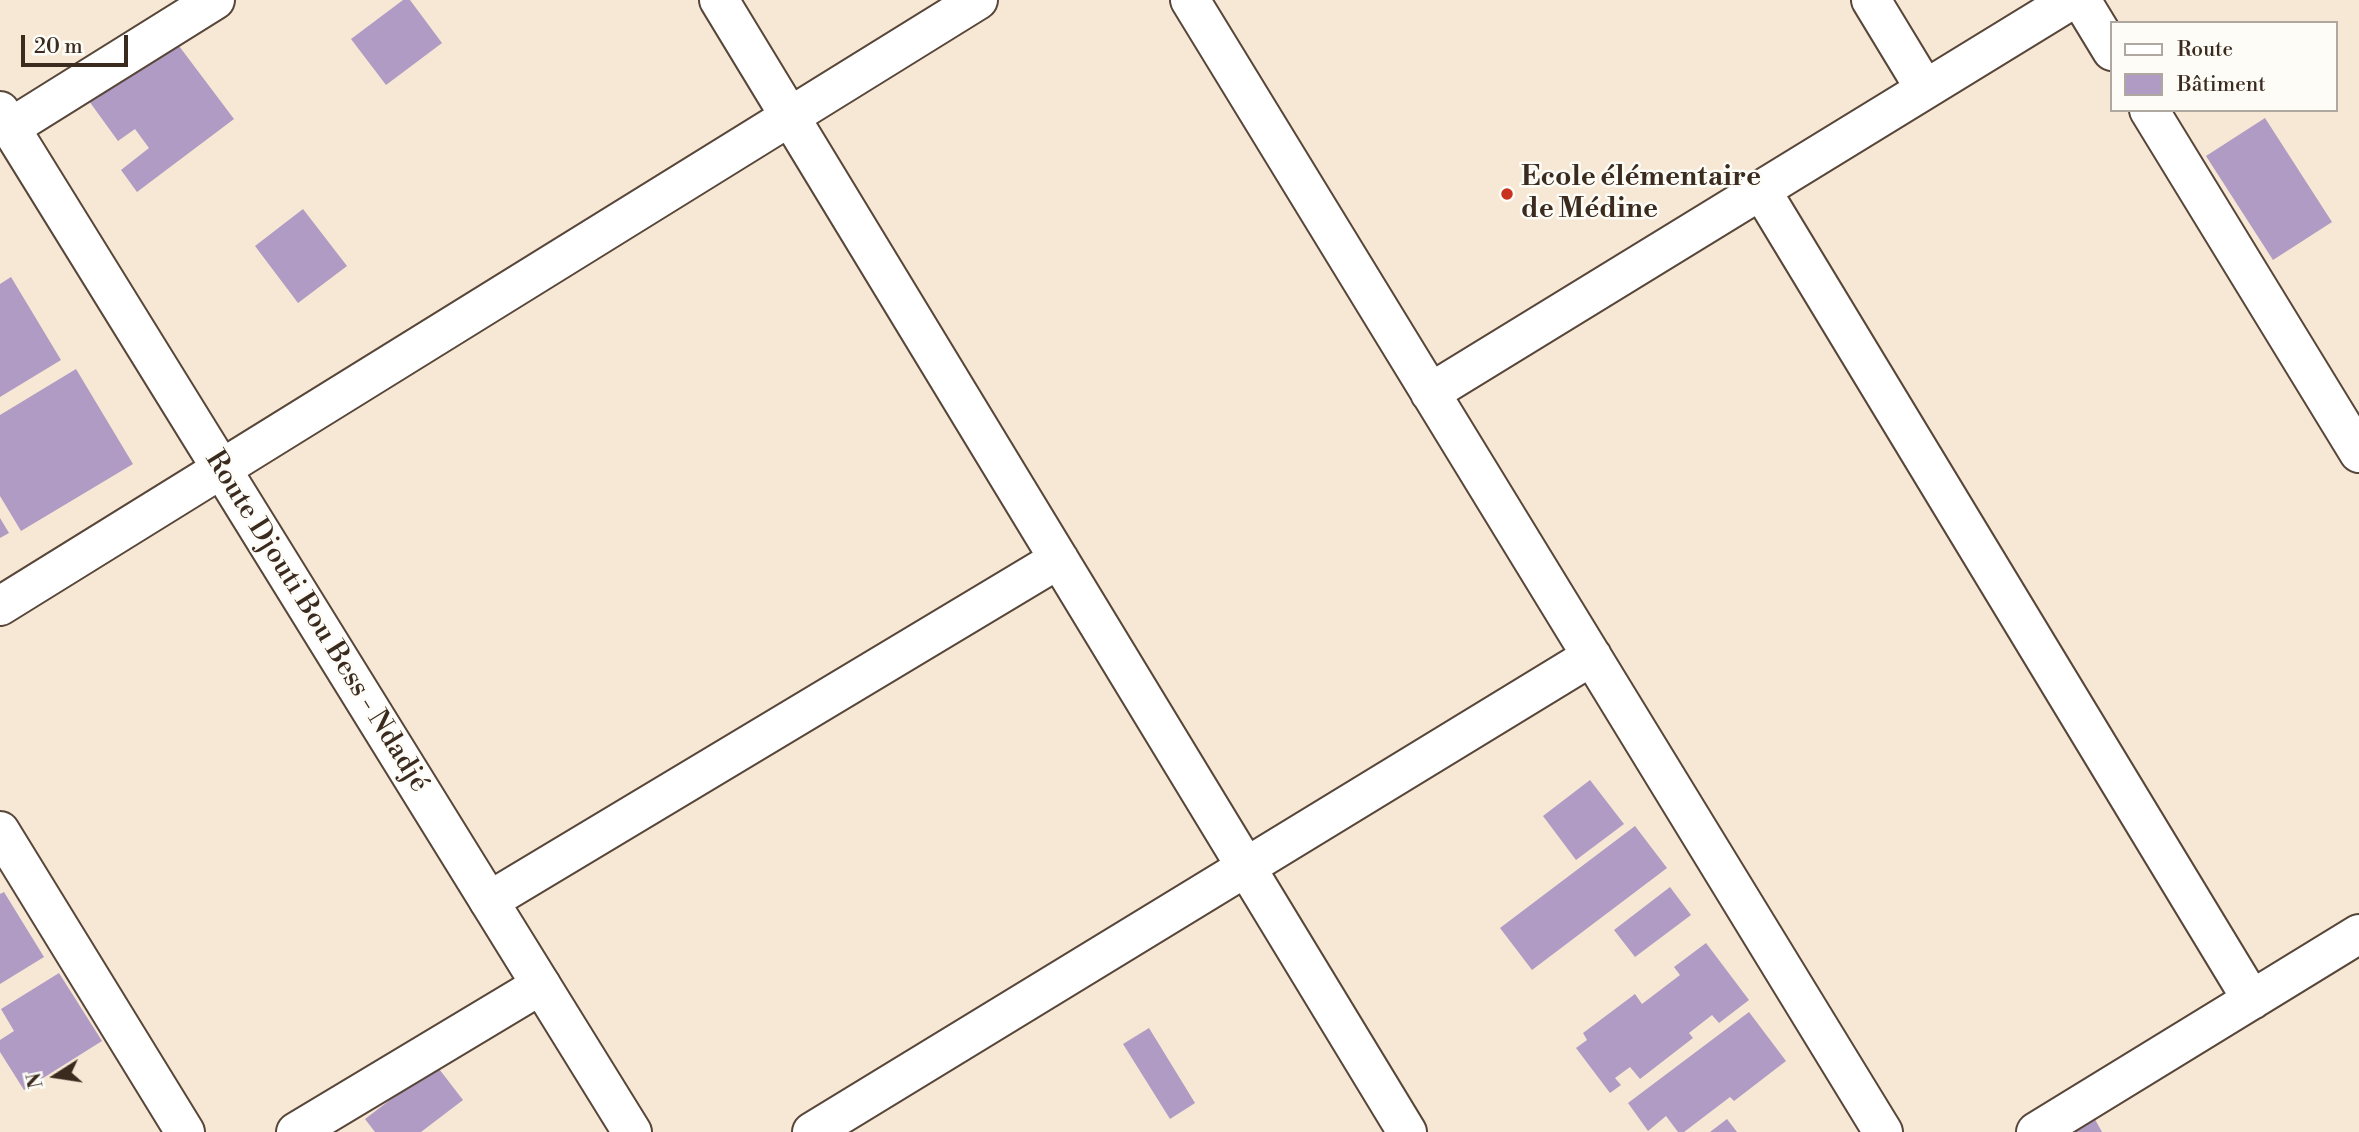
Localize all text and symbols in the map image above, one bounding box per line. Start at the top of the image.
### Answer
scale bar [24,21,131,65]
legend [2110,21,2338,112]
text: 20 m [34,34,83,60]
text: Route [2177,37,2233,63]
text: Bâtiment [2177,72,2266,98]
place label: Ecole élémentaire de Médine [1521,161,1761,227]
marker: Ecole élémentaire de Médine [1499,186,1515,202]
street label: Route Djouti Bou Bess - Ndadjé [197,445,435,799]
north arrow [21,1041,91,1111]
text: N [22,1071,49,1090]

